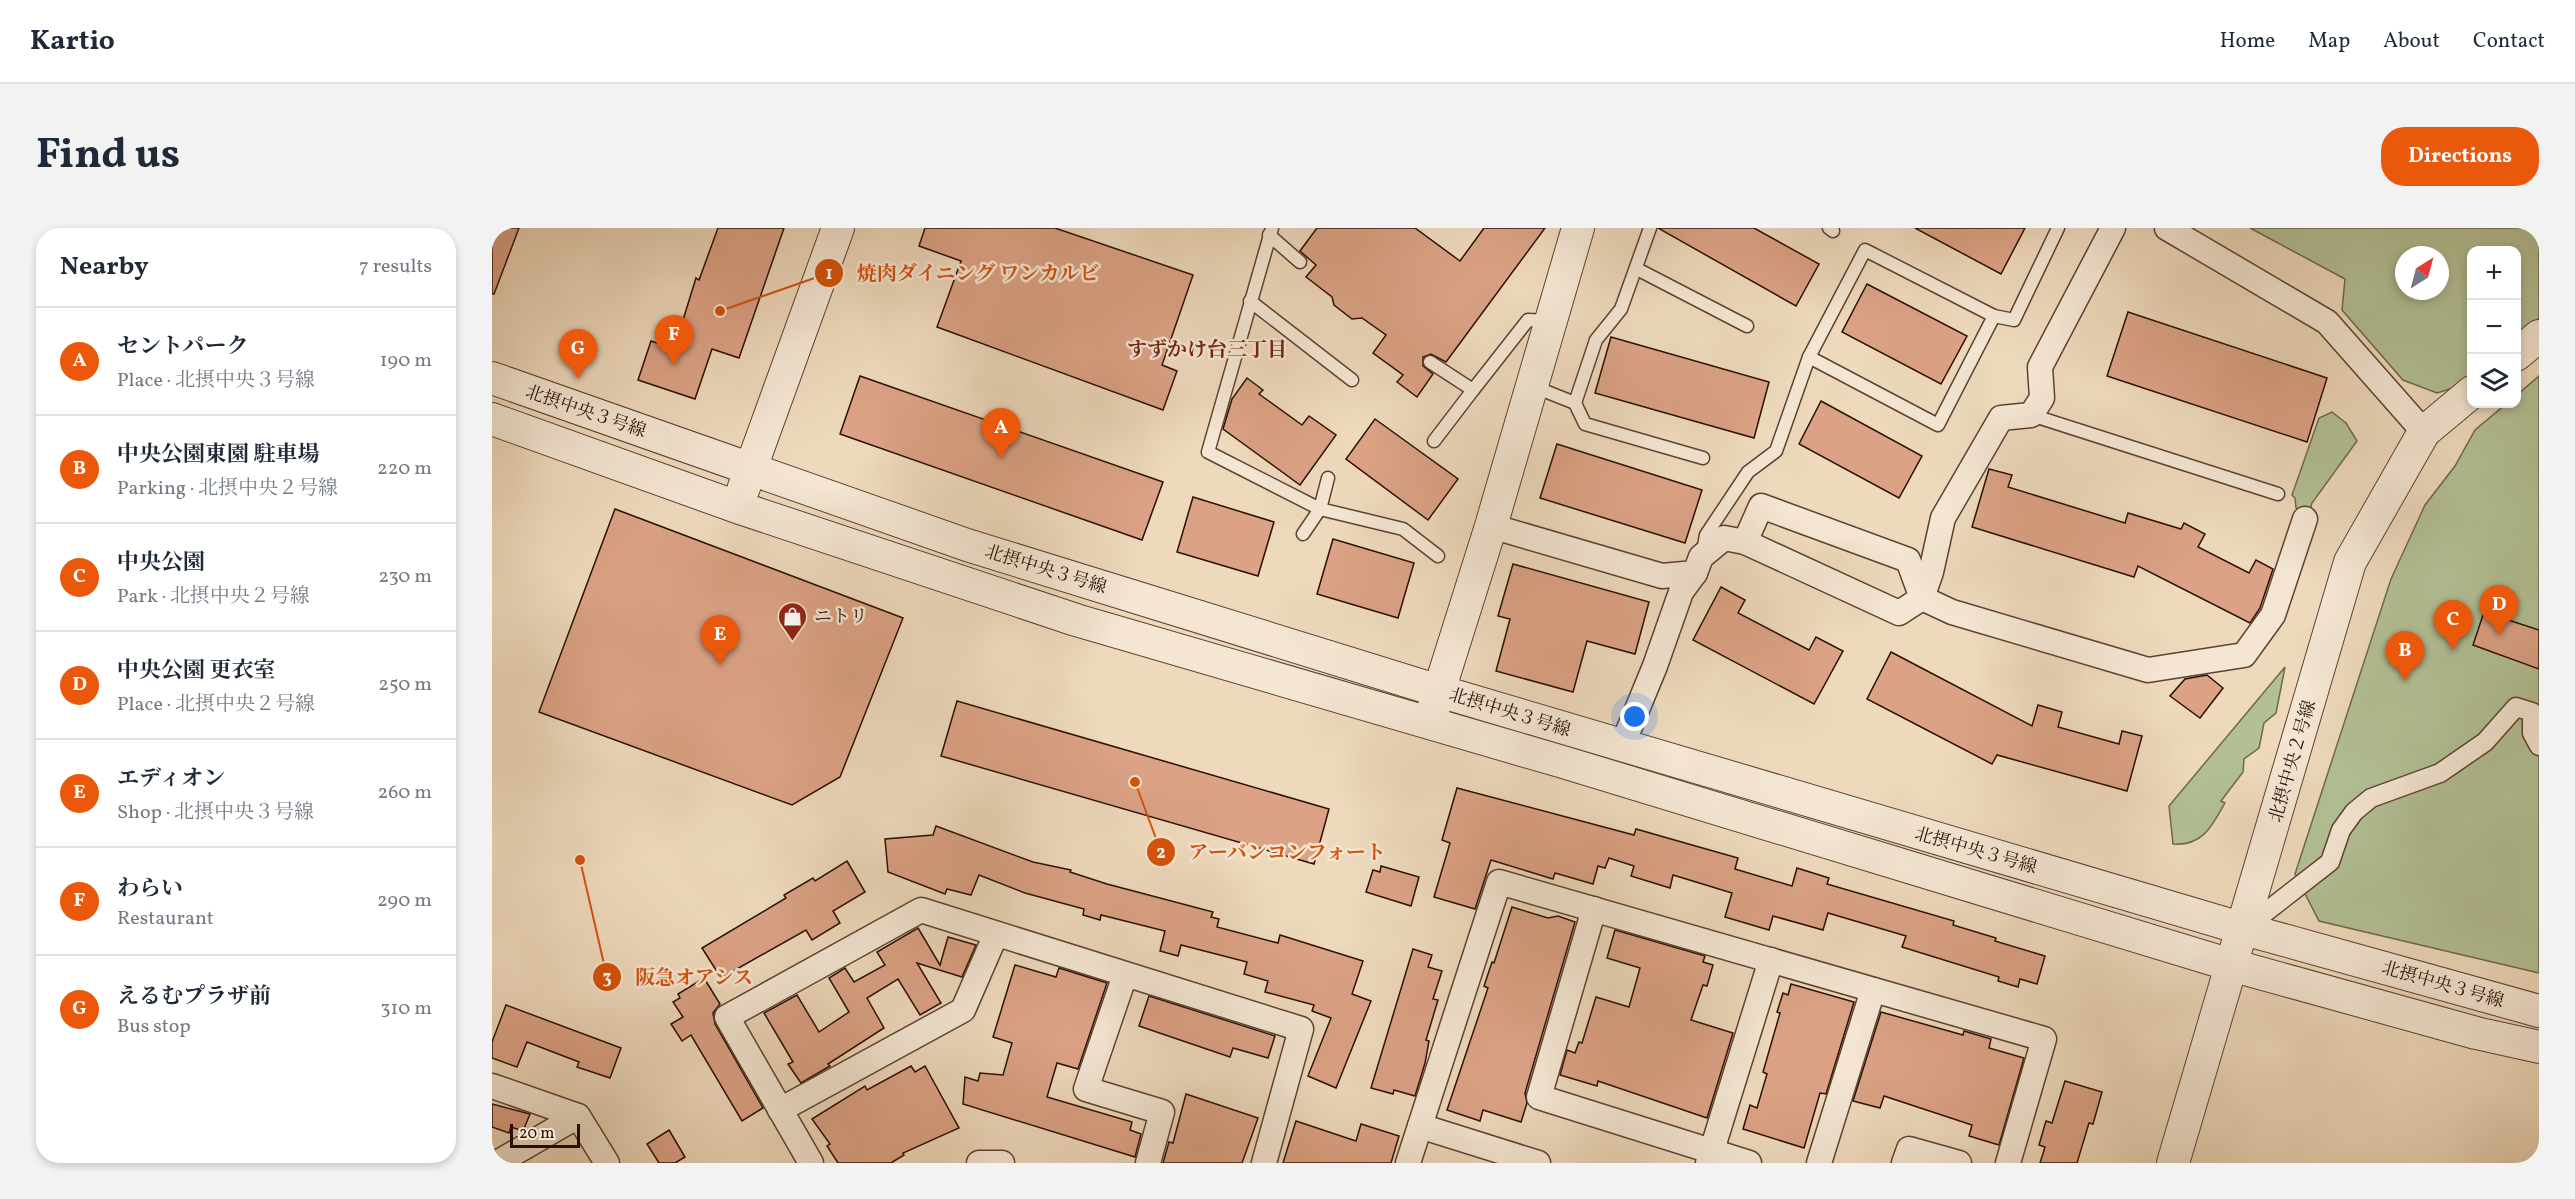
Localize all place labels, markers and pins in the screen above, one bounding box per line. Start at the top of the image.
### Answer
callout: 焼肉ダイニング ワンカルビ [814,254,1112,292]
pin: F [654,316,693,365]
pin: G [558,330,598,379]
pin: A [982,408,1020,458]
pin: D [2480,586,2518,635]
shop icon: ニトリ [777,600,809,642]
pin: C [2434,600,2472,650]
place label: ニトリ [814,605,868,630]
pin: E [700,616,740,665]
pin: B [2386,632,2424,681]
callout: アーバンコンフォート [1146,833,1399,871]
callout: 阪急オアシス [592,958,766,996]

